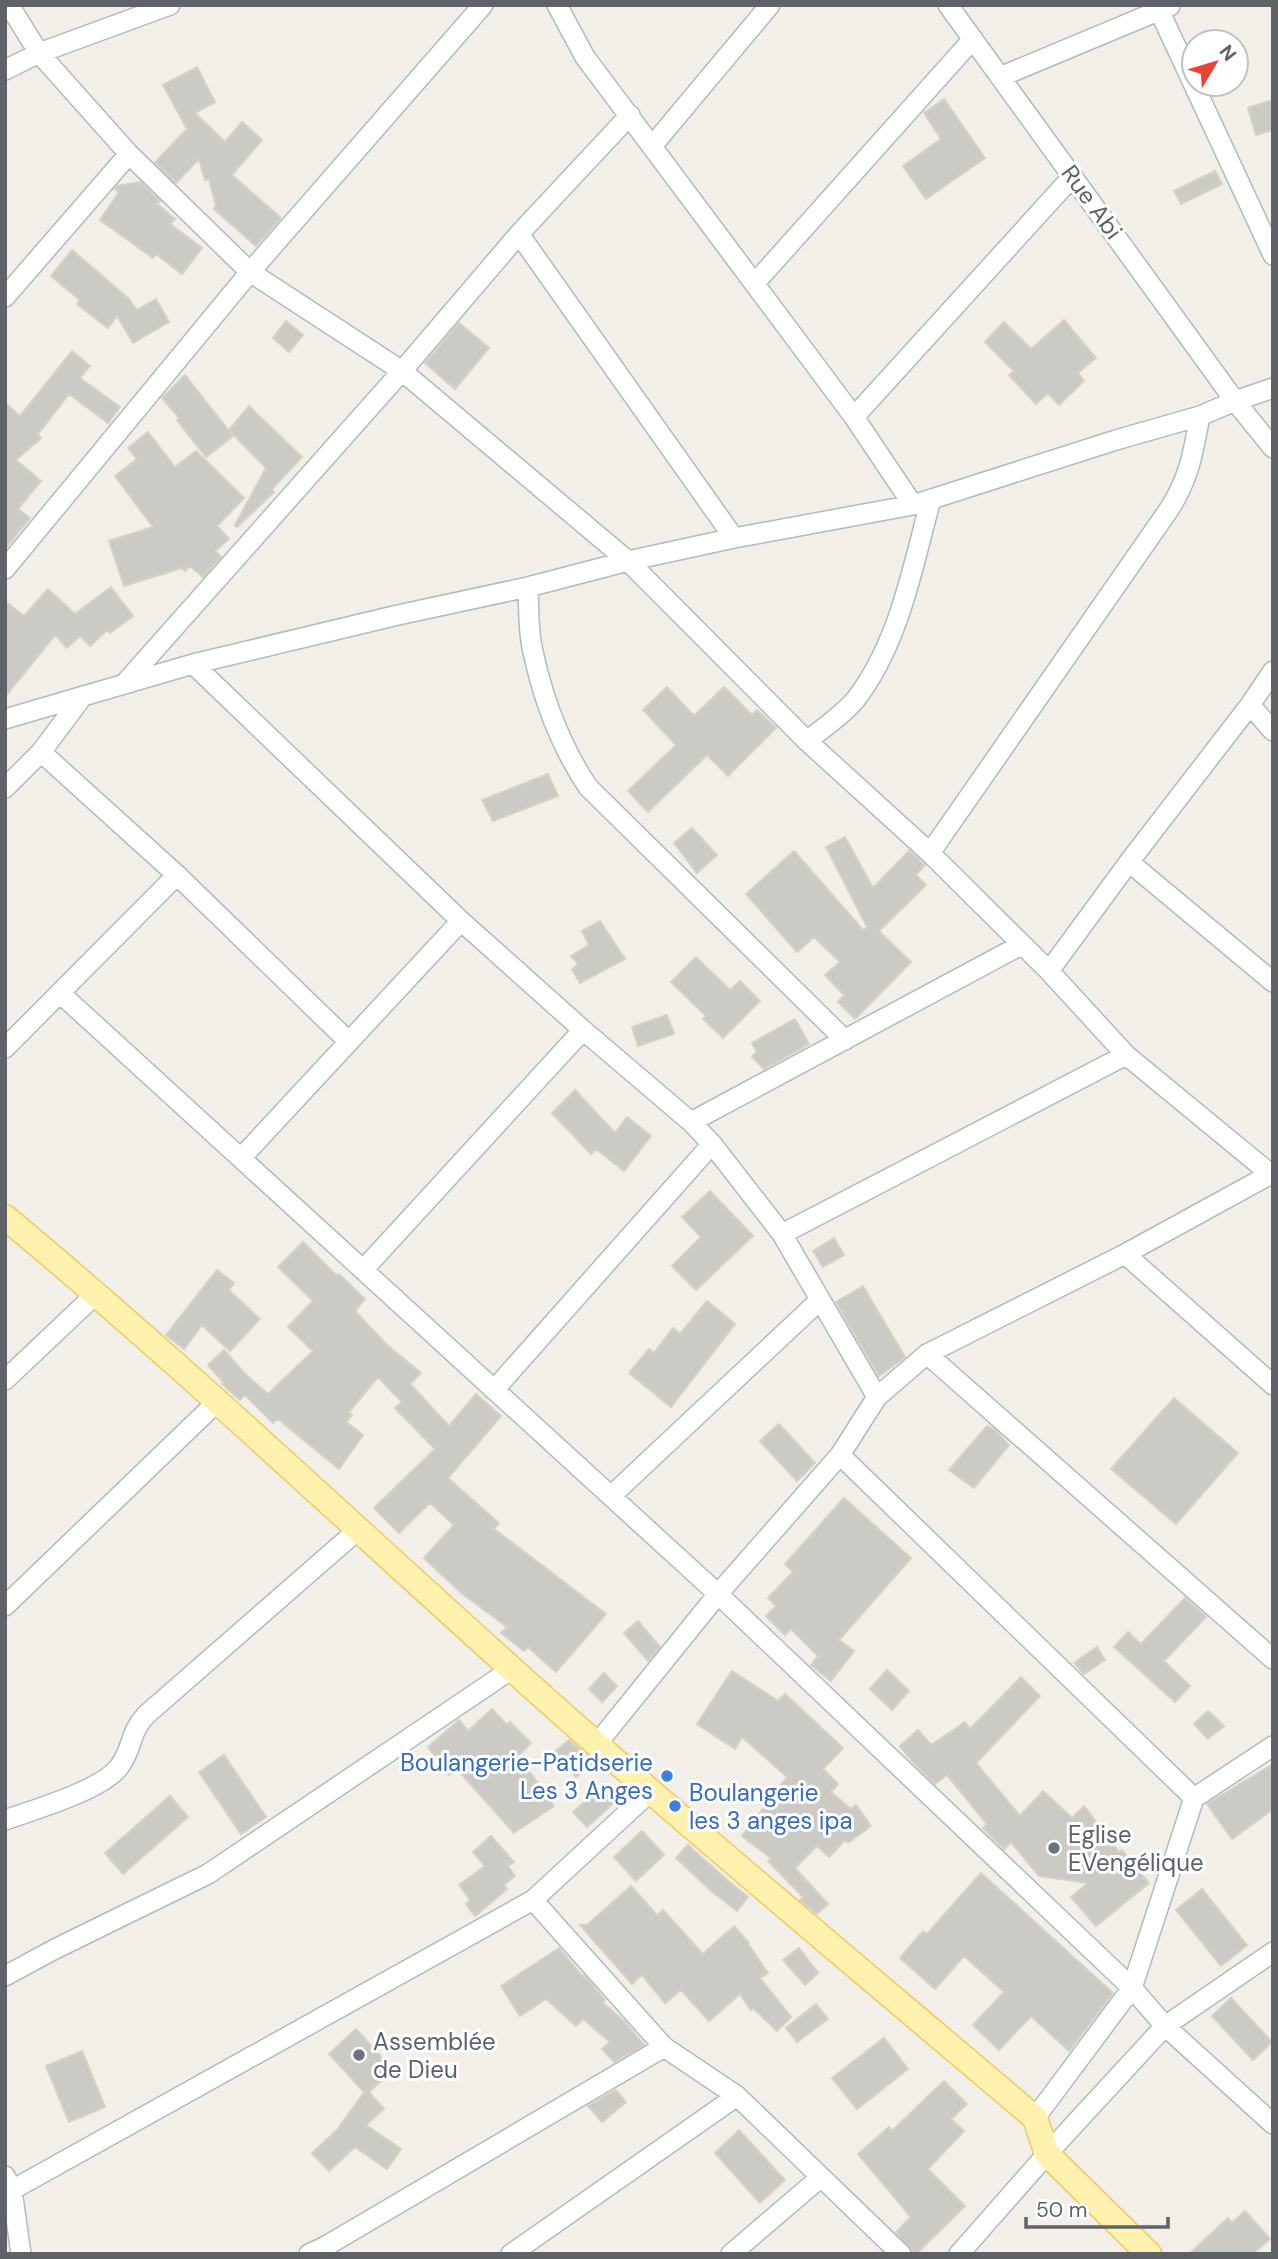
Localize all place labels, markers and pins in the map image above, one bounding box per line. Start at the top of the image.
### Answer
place label: Boulangerie-Patidserie Les 3 Anges [400,1747,653,1806]
marker: Boulangerie-Patidserie Les 3 Anges [659,1768,675,1784]
place label: Boulangerie les 3 anges ipa [689,1777,853,1836]
marker: Boulangerie les 3 anges ipa [667,1798,683,1814]
place label: Eglise EVengélique [1068,1819,1204,1878]
marker: Eglise EVengélique [1046,1840,1062,1856]
place label: Assemblée de Dieu [373,2026,496,2085]
marker: Assemblée de Dieu [351,2047,367,2063]

